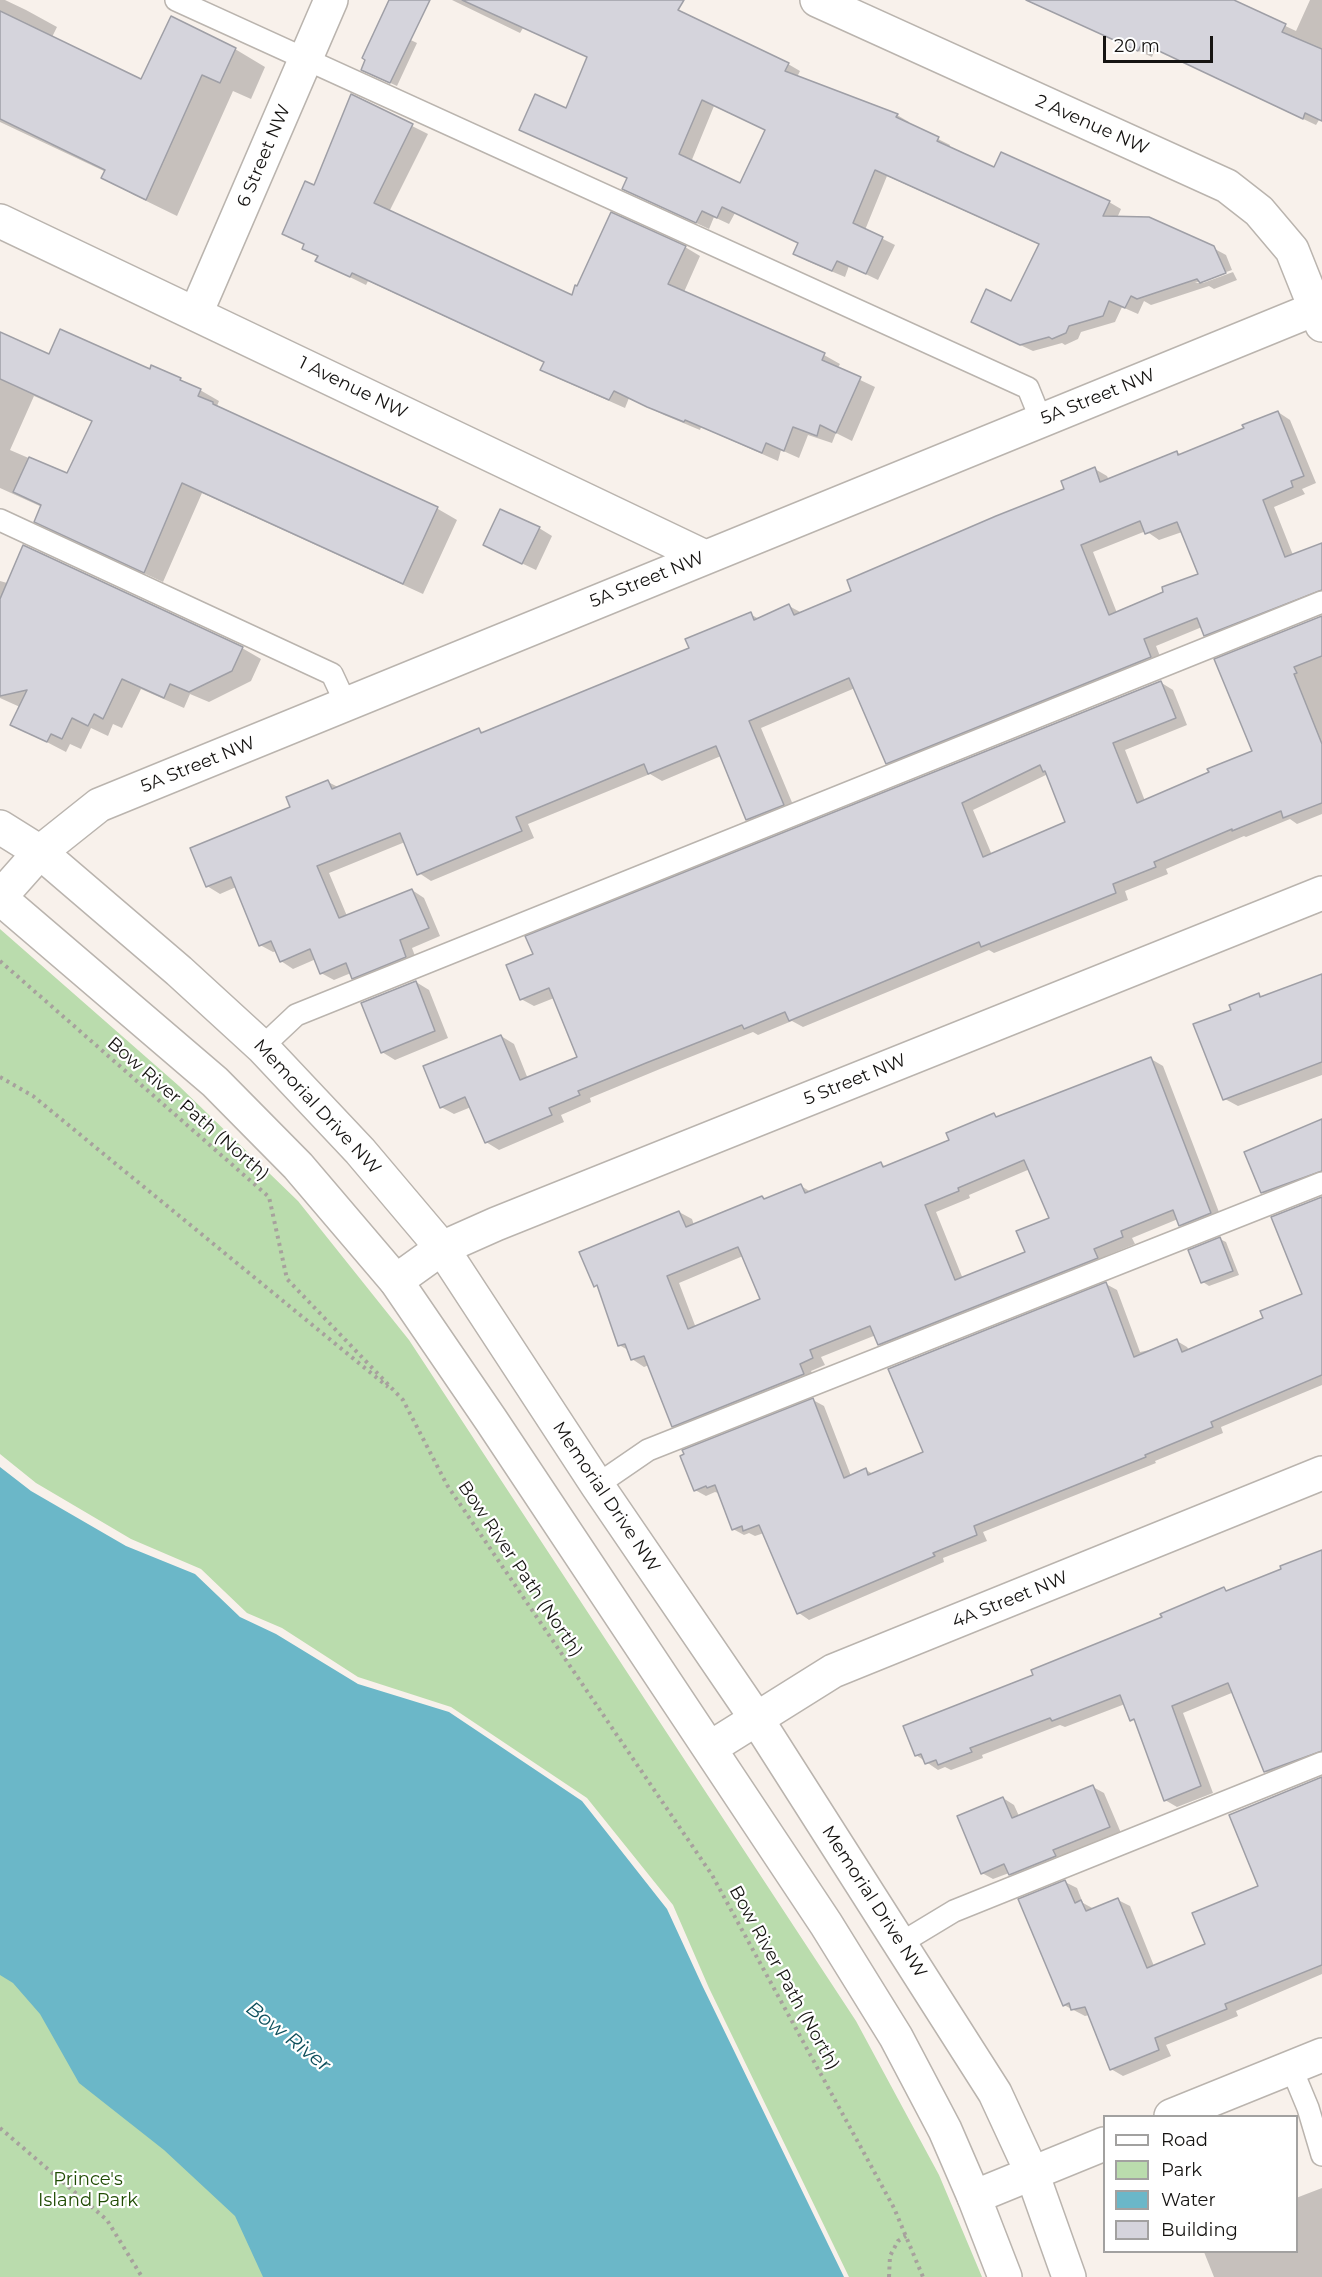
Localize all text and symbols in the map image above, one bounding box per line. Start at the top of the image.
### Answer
scale bar [1106,24,1216,62]
text: 20 m [1114,35,1160,57]
street label: 2 Avenue NW [1032,90,1152,160]
street label: 6 Street NW [233,102,295,210]
street label: 1 Avenue NW [295,352,411,424]
street label: 5A Street NW [1038,364,1158,430]
street label: 5A Street NW [587,547,707,613]
street label: 5A Street NW [138,732,258,798]
street label: Bow River Path (North) [103,1033,273,1185]
street label: Memorial Drive NW [249,1035,385,1179]
street label: 5 Street NW [801,1050,909,1110]
street label: Memorial Drive NW [548,1418,664,1576]
street label: Bow River Path (North) [453,1477,587,1661]
street label: 4A Street NW [949,1567,1071,1633]
street label: Memorial Drive NW [817,1822,931,1982]
street label: Bow River Path (North) [724,1882,844,2074]
water label: Bow River [241,1997,335,2077]
legend [1103,2115,1298,2253]
text: Road [1161,2129,1208,2151]
text: Park [1161,2159,1202,2181]
park label: Prince's Island Park [38,2169,138,2212]
text: Water [1161,2189,1216,2211]
text: Building [1161,2219,1238,2241]

